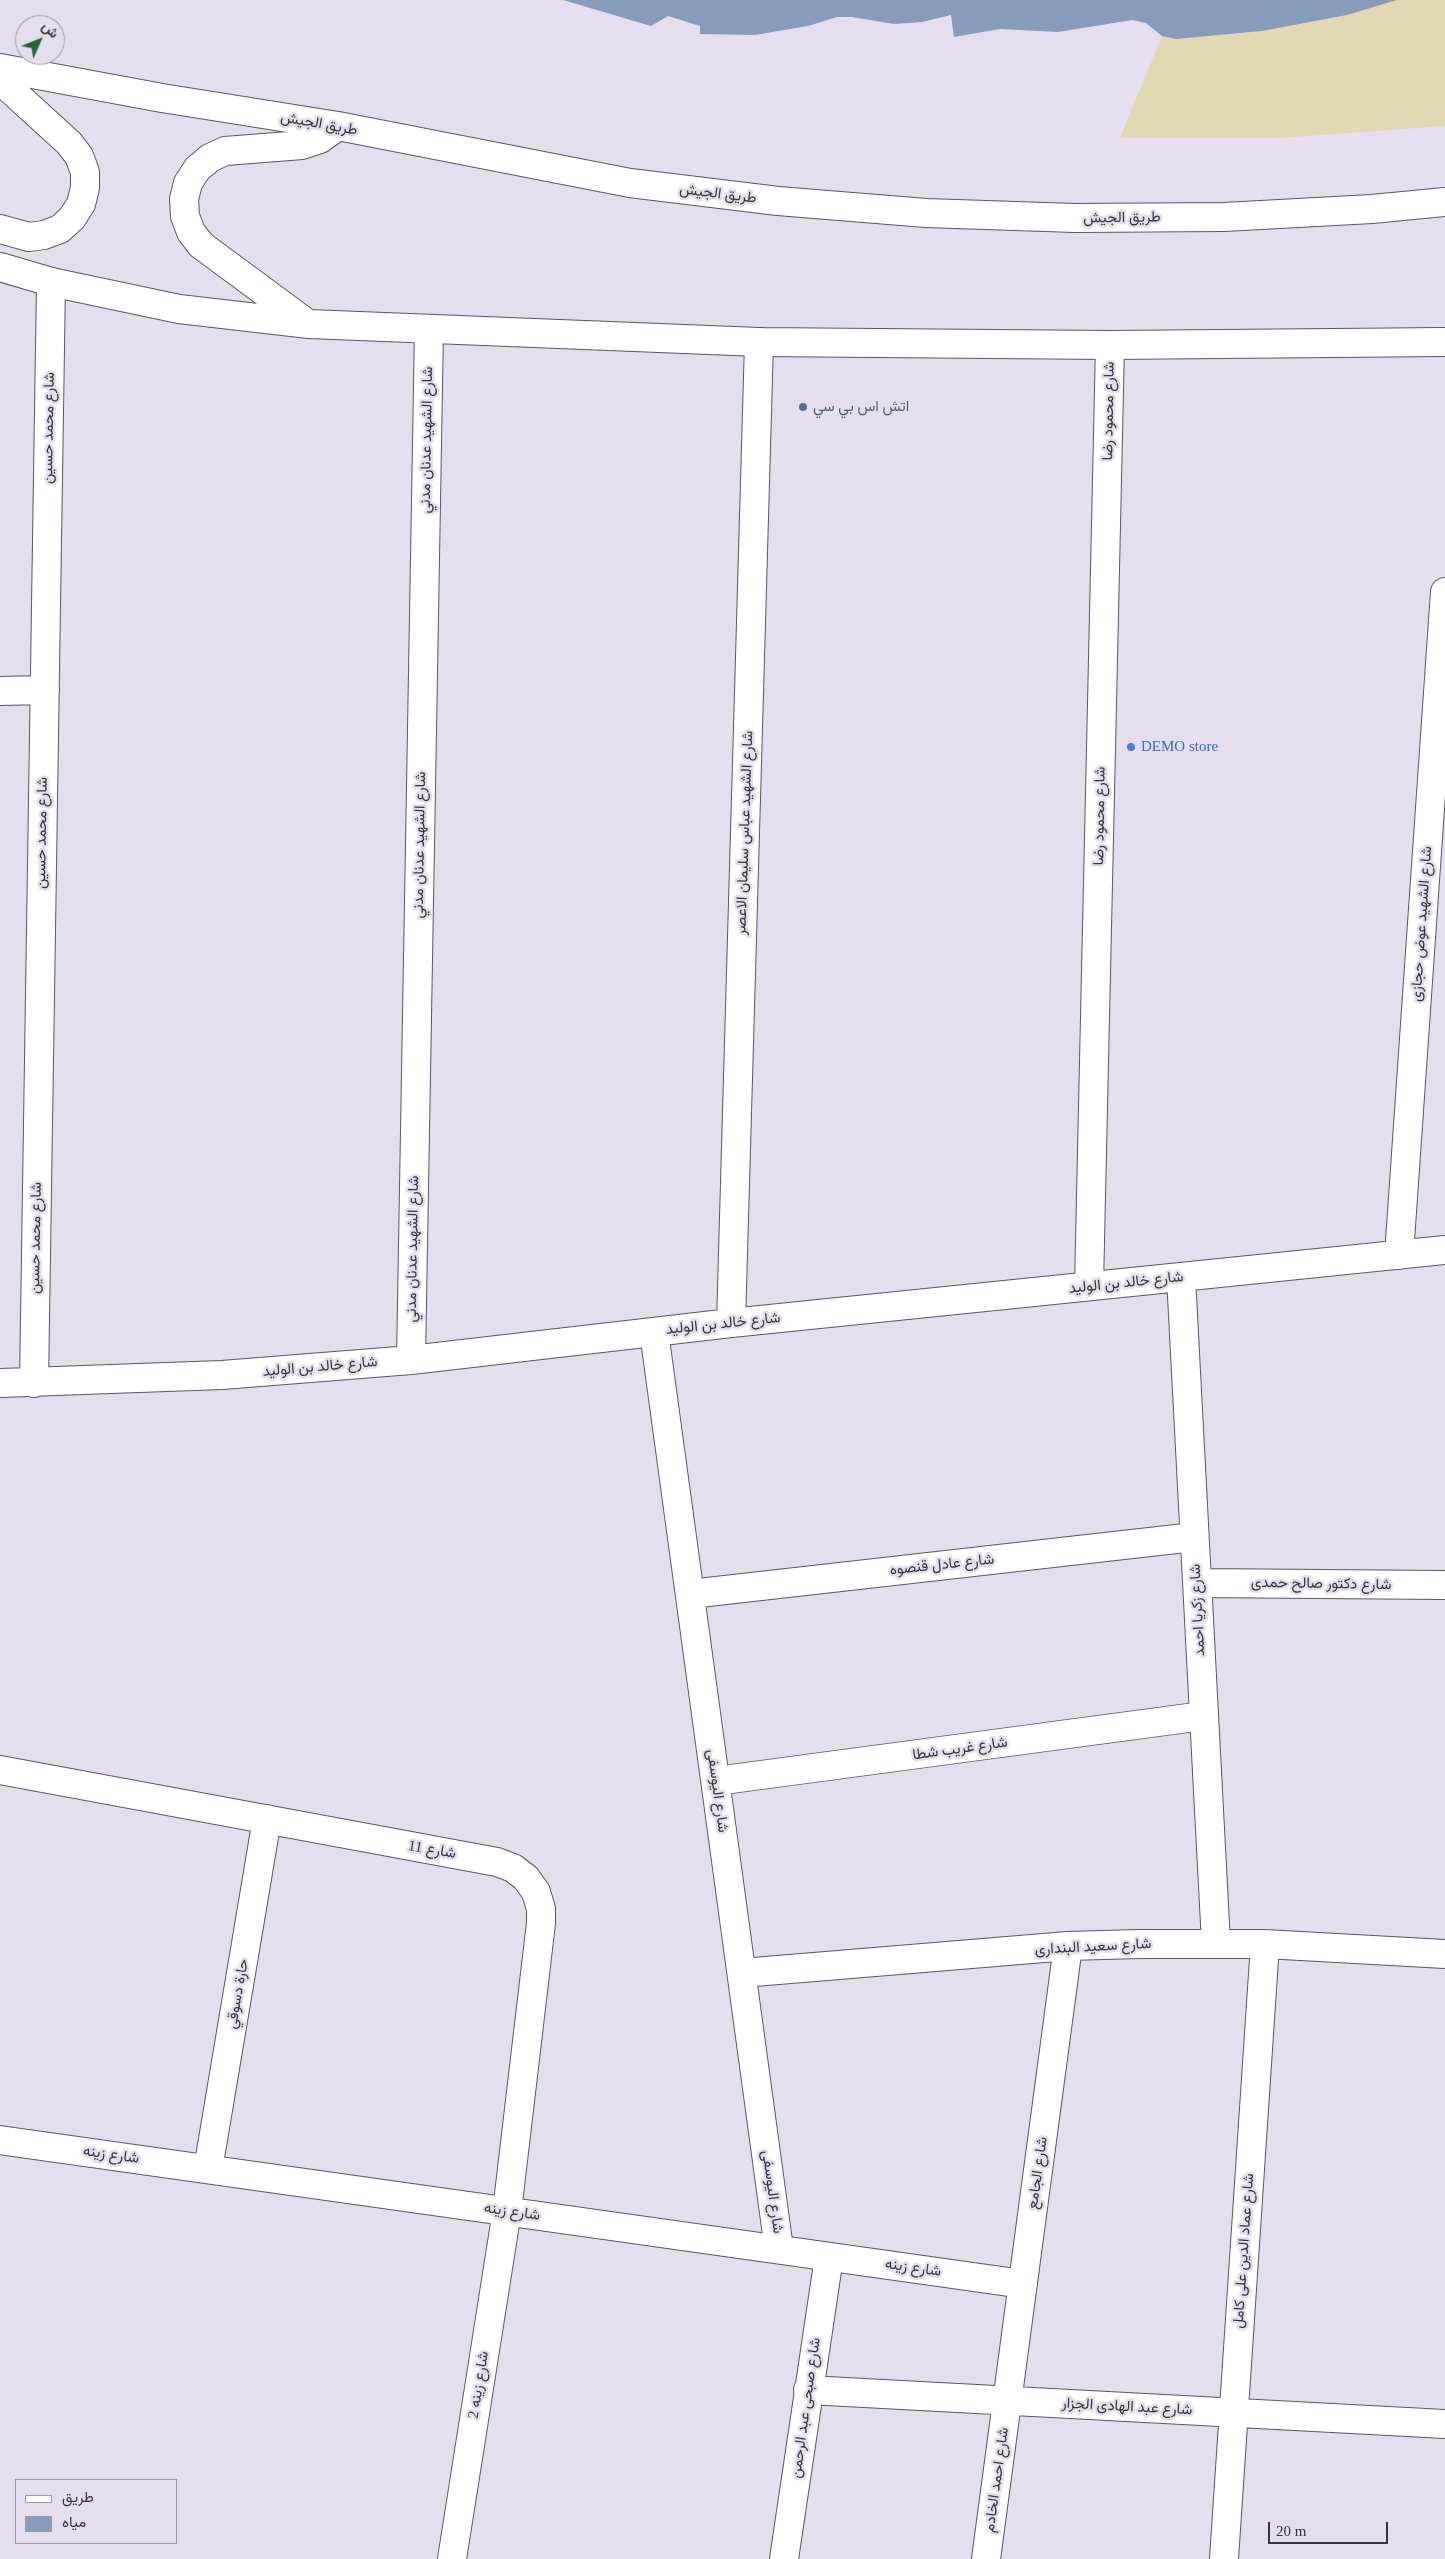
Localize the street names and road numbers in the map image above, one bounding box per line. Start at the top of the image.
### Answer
street label: طريق الجيش [279,108,359,140]
street label: طريق الجيش [678,180,758,208]
street label: طريق الجيش [1083,208,1161,228]
street label: شارع محمود رضا [1099,361,1119,461]
street label: شارع الشهيد عدنان مدني [417,366,437,514]
street label: شارع محمد حسين [39,372,59,484]
street label: شارع الشهيد عباس سليمان الاعصر [732,731,758,935]
street label: شارع محمود رضا [1090,766,1110,866]
street label: شارع الشهيد عدنان مدني [410,771,430,919]
street label: شارع محمد حسين [32,777,52,889]
street label: شارع الشهيد عوض حجازى [1408,846,1436,1002]
street label: شارع الشهيد عدنان مدني [403,1175,423,1323]
street label: شارع محمد حسين [26,1182,46,1294]
street label: شارع خالد بن الوليد [1068,1268,1184,1298]
street label: شارع خالد بن الوليد [665,1309,781,1339]
street label: شارع خالد بن الوليد [262,1353,378,1381]
street label: شارع عادل قنصوه [889,1551,995,1579]
street label: شارع زكريا احمد [1187,1563,1209,1657]
street label: شارع دكتور صالح حمدى [1251,1574,1391,1594]
street label: شارع غريب شطا [911,1733,1009,1765]
street label: شارع اليوسفى [702,1748,732,1834]
street label: شارع 11 [407,1837,457,1863]
street label: شارع سعيد البندارى [1034,1935,1152,1959]
street label: حارة دسوقي [223,1958,253,2030]
street label: شارع الجامع [1024,2136,1052,2210]
street label: شارع زينه [82,2142,140,2168]
street label: شارع اليوسفى [757,2149,787,2235]
street label: شارع عماد الدين على كامل [1230,2173,1258,2329]
street label: شارع زينه [483,2199,541,2225]
street label: شارع زينه [884,2255,942,2281]
street label: شارع صبحى عبد الرحمن [787,2336,825,2480]
street label: شارع زينه 2 [465,2350,493,2420]
street label: شارع عبد الهادى الجزار [1061,2395,1193,2419]
street label: شارع احمد الخادم [981,2426,1013,2534]

